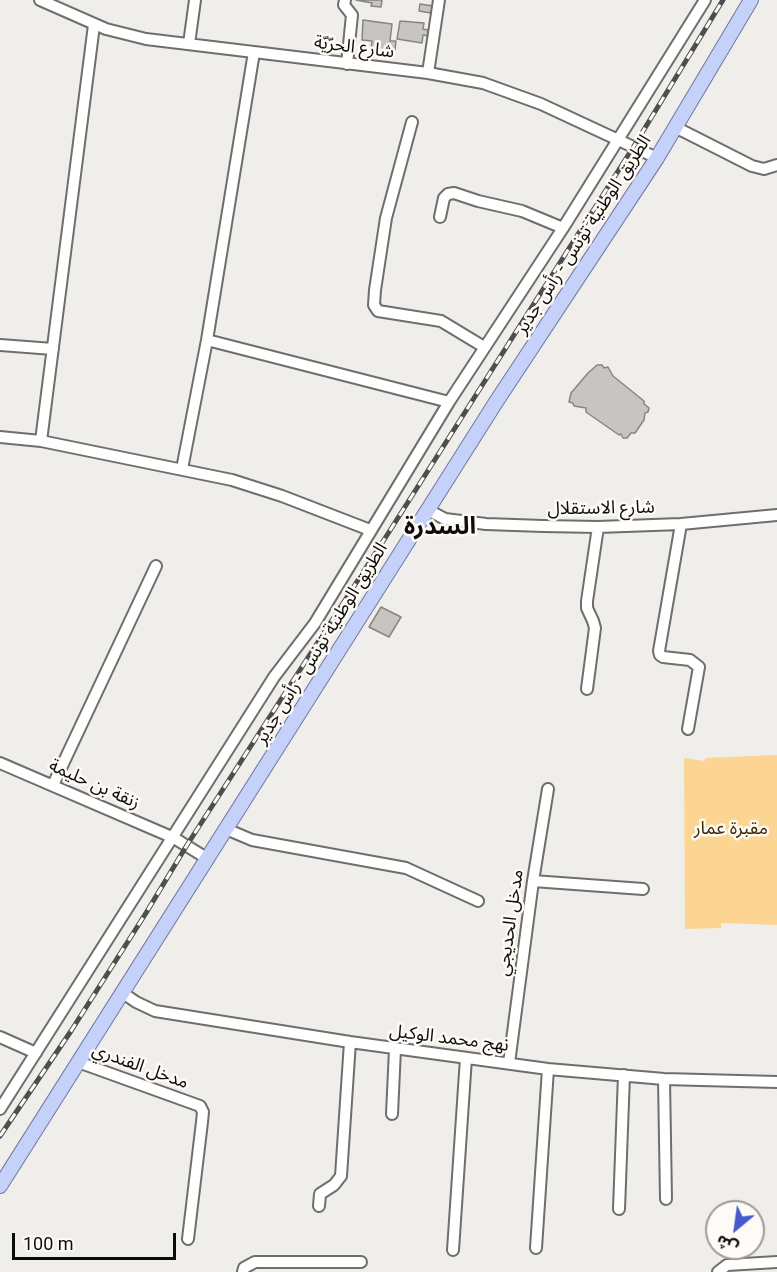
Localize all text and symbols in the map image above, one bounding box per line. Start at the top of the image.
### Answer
street label: شارع الحرّيّة [313,32,395,64]
street label: الطريق الوطنية تونس - رأس جدير [511,131,657,339]
street label: شارع الاستقلال [547,497,655,521]
district label: السدرة [404,514,476,542]
street label: الطريق الوطنية تونس - رأس جدير [251,539,393,749]
street label: زنقة بن حليمة [45,755,143,815]
park label: مقبرة عمار [694,818,768,840]
street label: مدخل الحديجي [493,868,529,978]
street label: نهج محمد الوكيل [388,1021,510,1057]
street label: مدخل الفندري [89,1040,191,1094]
north arrow [705,1200,765,1260]
scale bar [15,1221,178,1259]
text: ش [713,1231,741,1258]
text: 100 m [23,1233,74,1254]

